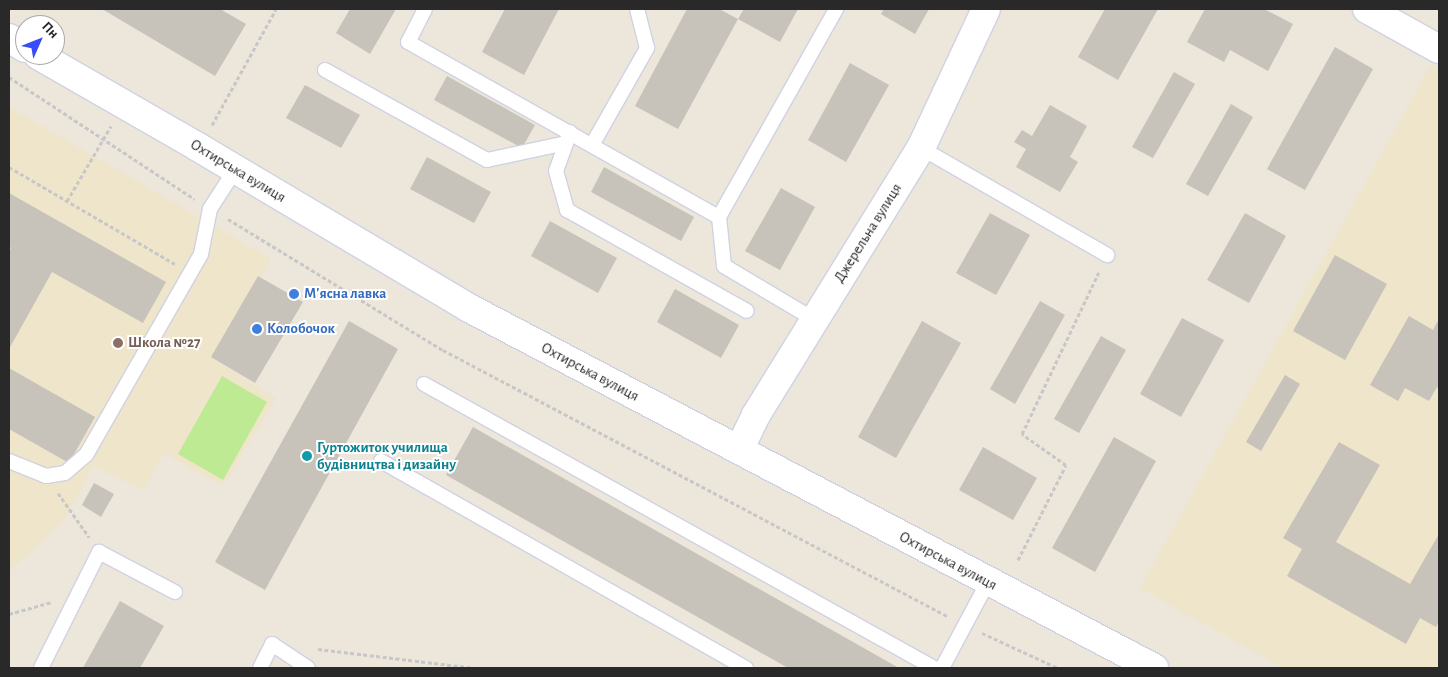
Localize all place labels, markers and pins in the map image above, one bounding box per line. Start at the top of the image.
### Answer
place label: М'ясна лавка [304,285,386,303]
marker: М'ясна лавка [288,288,300,300]
place label: Колобочок [267,320,335,338]
marker: Колобочок [251,323,263,335]
place label: Школа №27 [128,334,201,352]
marker: Школа №27 [112,337,124,349]
place label: Гуртожиток училища будівництва і дизайну [317,438,456,473]
marker: Гуртожиток училища будівництва і дизайну [301,450,313,462]

